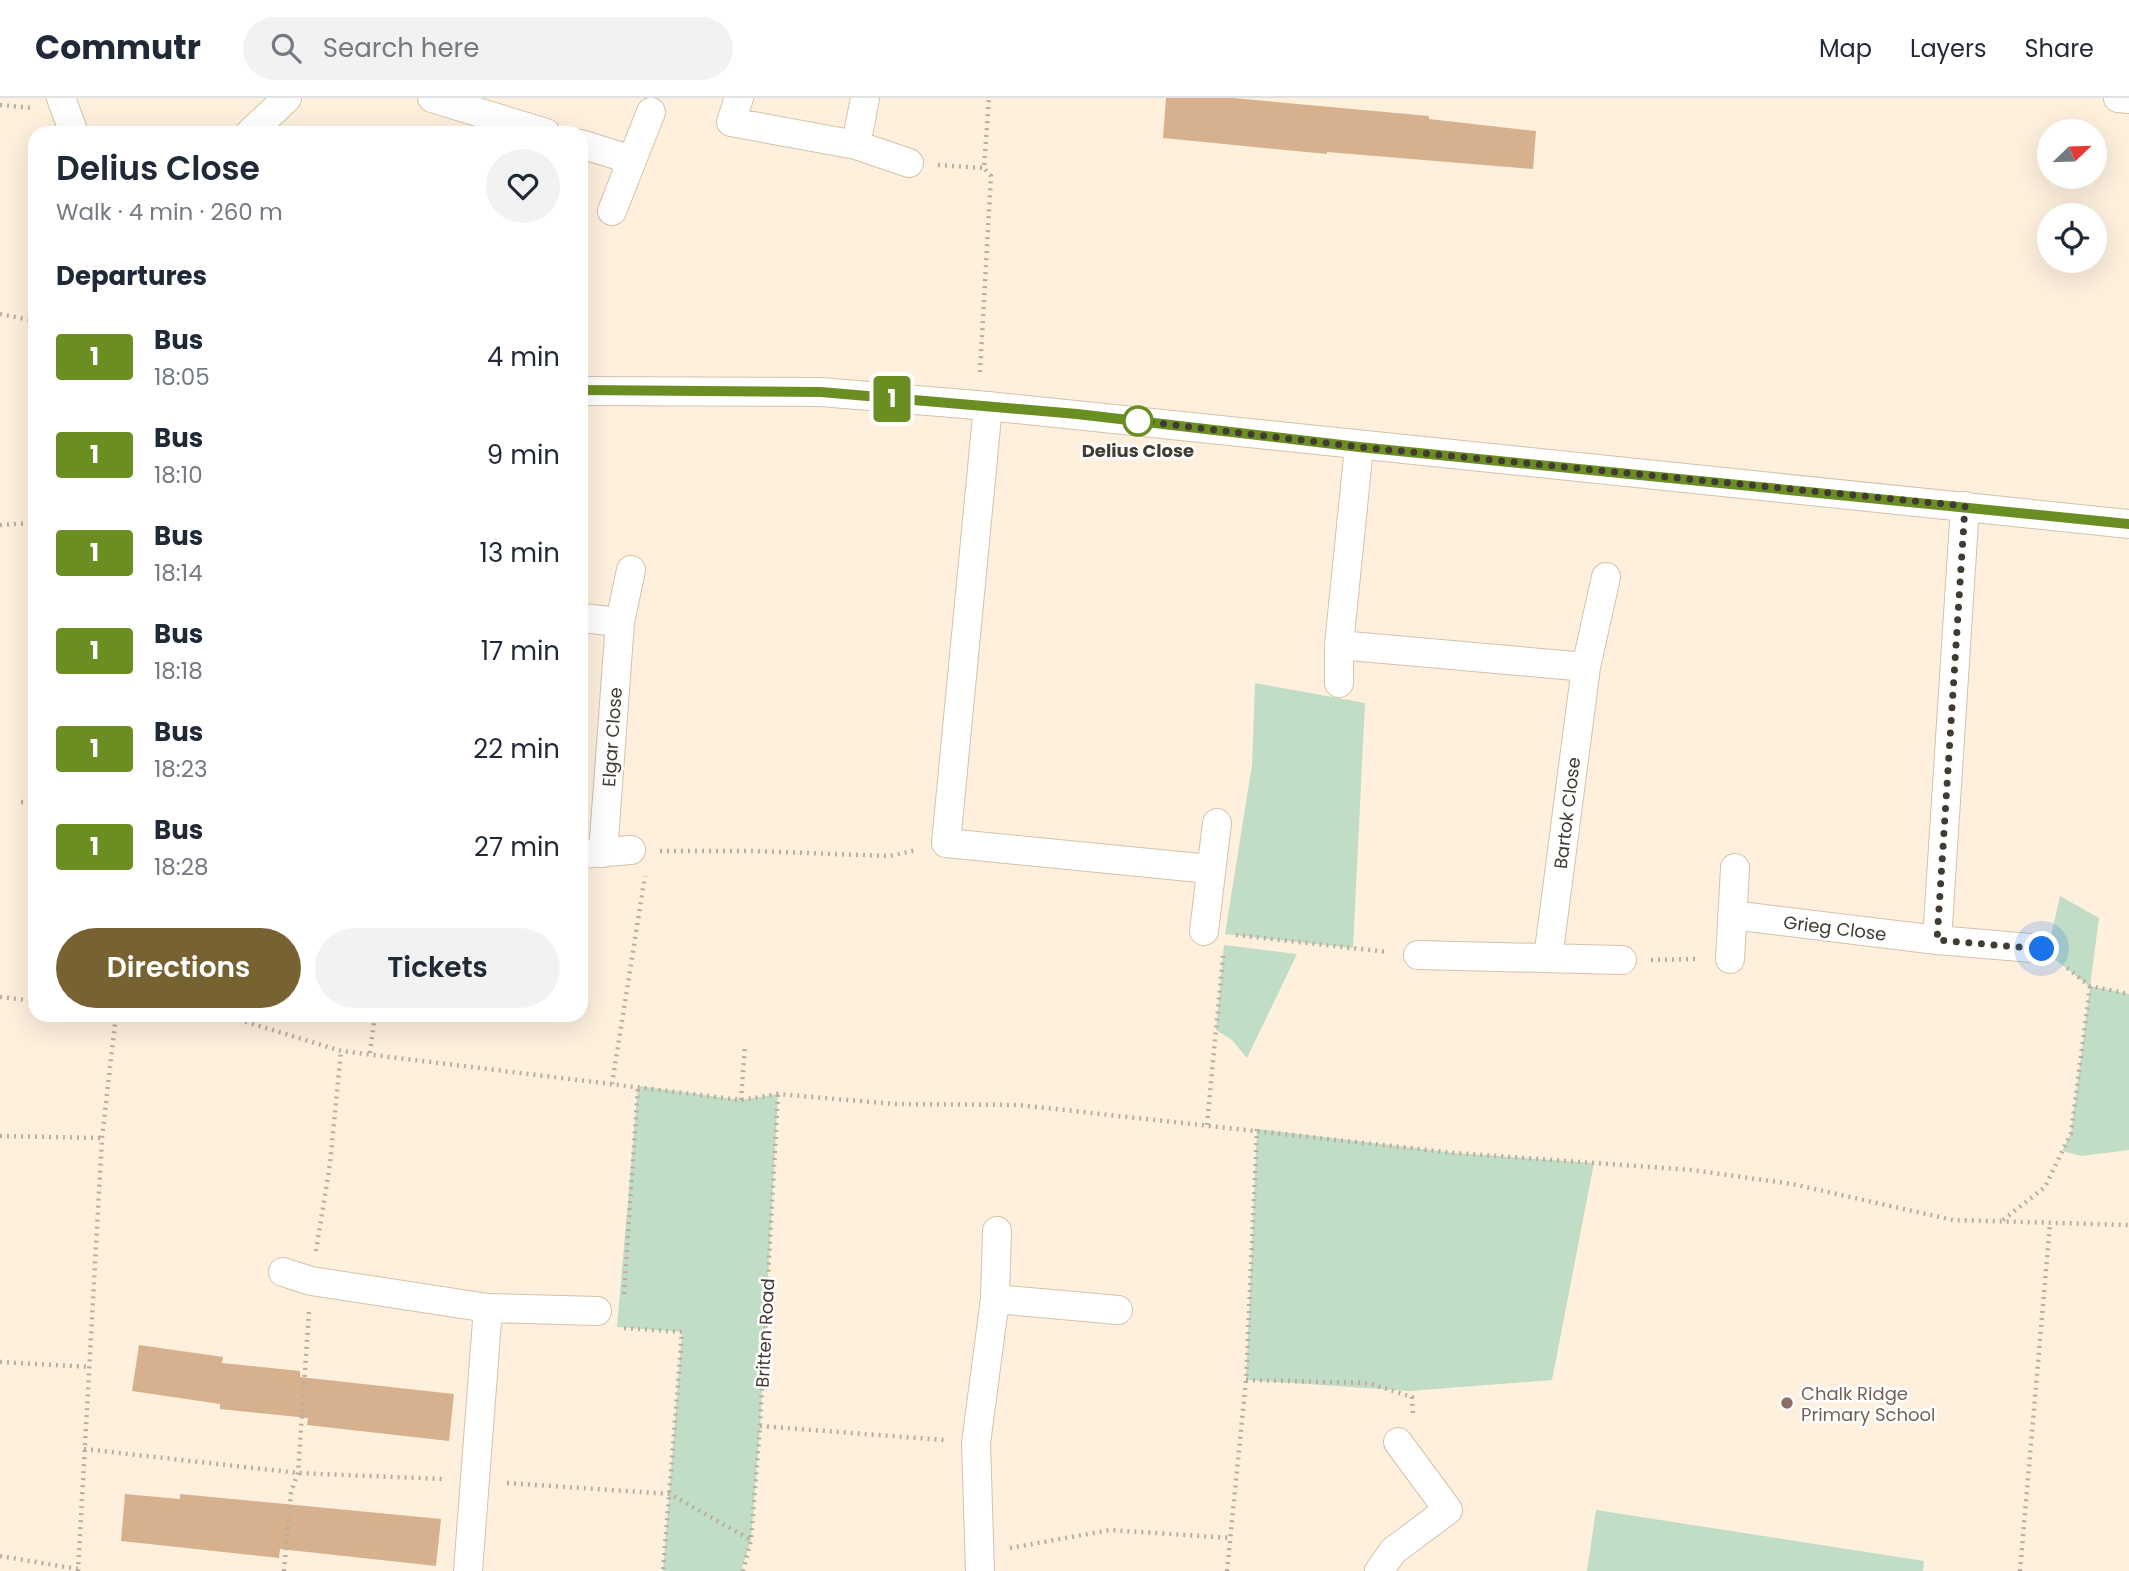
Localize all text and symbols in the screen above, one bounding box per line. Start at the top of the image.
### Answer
search box [243,17,733,80]
text: Commutr [35,24,201,71]
icon: search [267,29,305,67]
text: Search here [323,30,479,66]
text: Map [1819,32,1872,65]
text: Layers [1910,32,1986,65]
text: Share [2024,32,2094,65]
north arrow [2037,119,2107,189]
map controls [2037,119,2107,273]
text: Delius Close [56,145,260,192]
button: heart [486,149,560,223]
text: Walk · 4 min · 260 m [56,196,283,228]
button: locate [2037,203,2107,273]
text: Departures [56,258,207,294]
text: Bus [154,322,203,358]
text: 4 min [487,339,560,375]
text: 1 [90,340,99,373]
text: 18:05 [154,361,210,393]
line badge: 1 [869,376,915,422]
text: 1 [887,382,897,415]
marker: Delius Close [1123,406,1153,436]
text: Bus [154,420,203,456]
text: 9 min [487,437,560,473]
text: 1 [90,438,99,471]
place label: Delius Close [1082,438,1194,463]
text: 18:10 [154,459,203,491]
text: Bus [154,518,203,554]
text: 13 min [480,535,560,571]
text: 1 [90,536,99,569]
text: 18:14 [154,557,203,589]
text: Bus [154,616,203,652]
text: 17 min [481,633,560,669]
text: 1 [90,634,99,667]
text: 18:18 [154,655,203,687]
street label: Elgar Close [596,686,628,788]
text: Bus [154,714,203,750]
text: 22 min [473,731,560,767]
text: 1 [90,732,99,765]
text: 18:23 [154,753,208,785]
street label: Bartok Close [1548,756,1586,870]
text: Bus [154,812,203,848]
text: 27 min [474,829,560,865]
text: 1 [90,830,99,863]
text: 18:28 [154,851,209,883]
street label: Grieg Close [1782,909,1888,947]
button: Directions [56,928,301,1008]
button: Tickets [315,928,560,1008]
your location [2024,931,2059,966]
street label: Britten Road [750,1278,780,1388]
place label: Chalk Ridge Primary School [1801,1381,1935,1427]
marker: Chalk Ridge Primary School [1779,1395,1795,1411]

